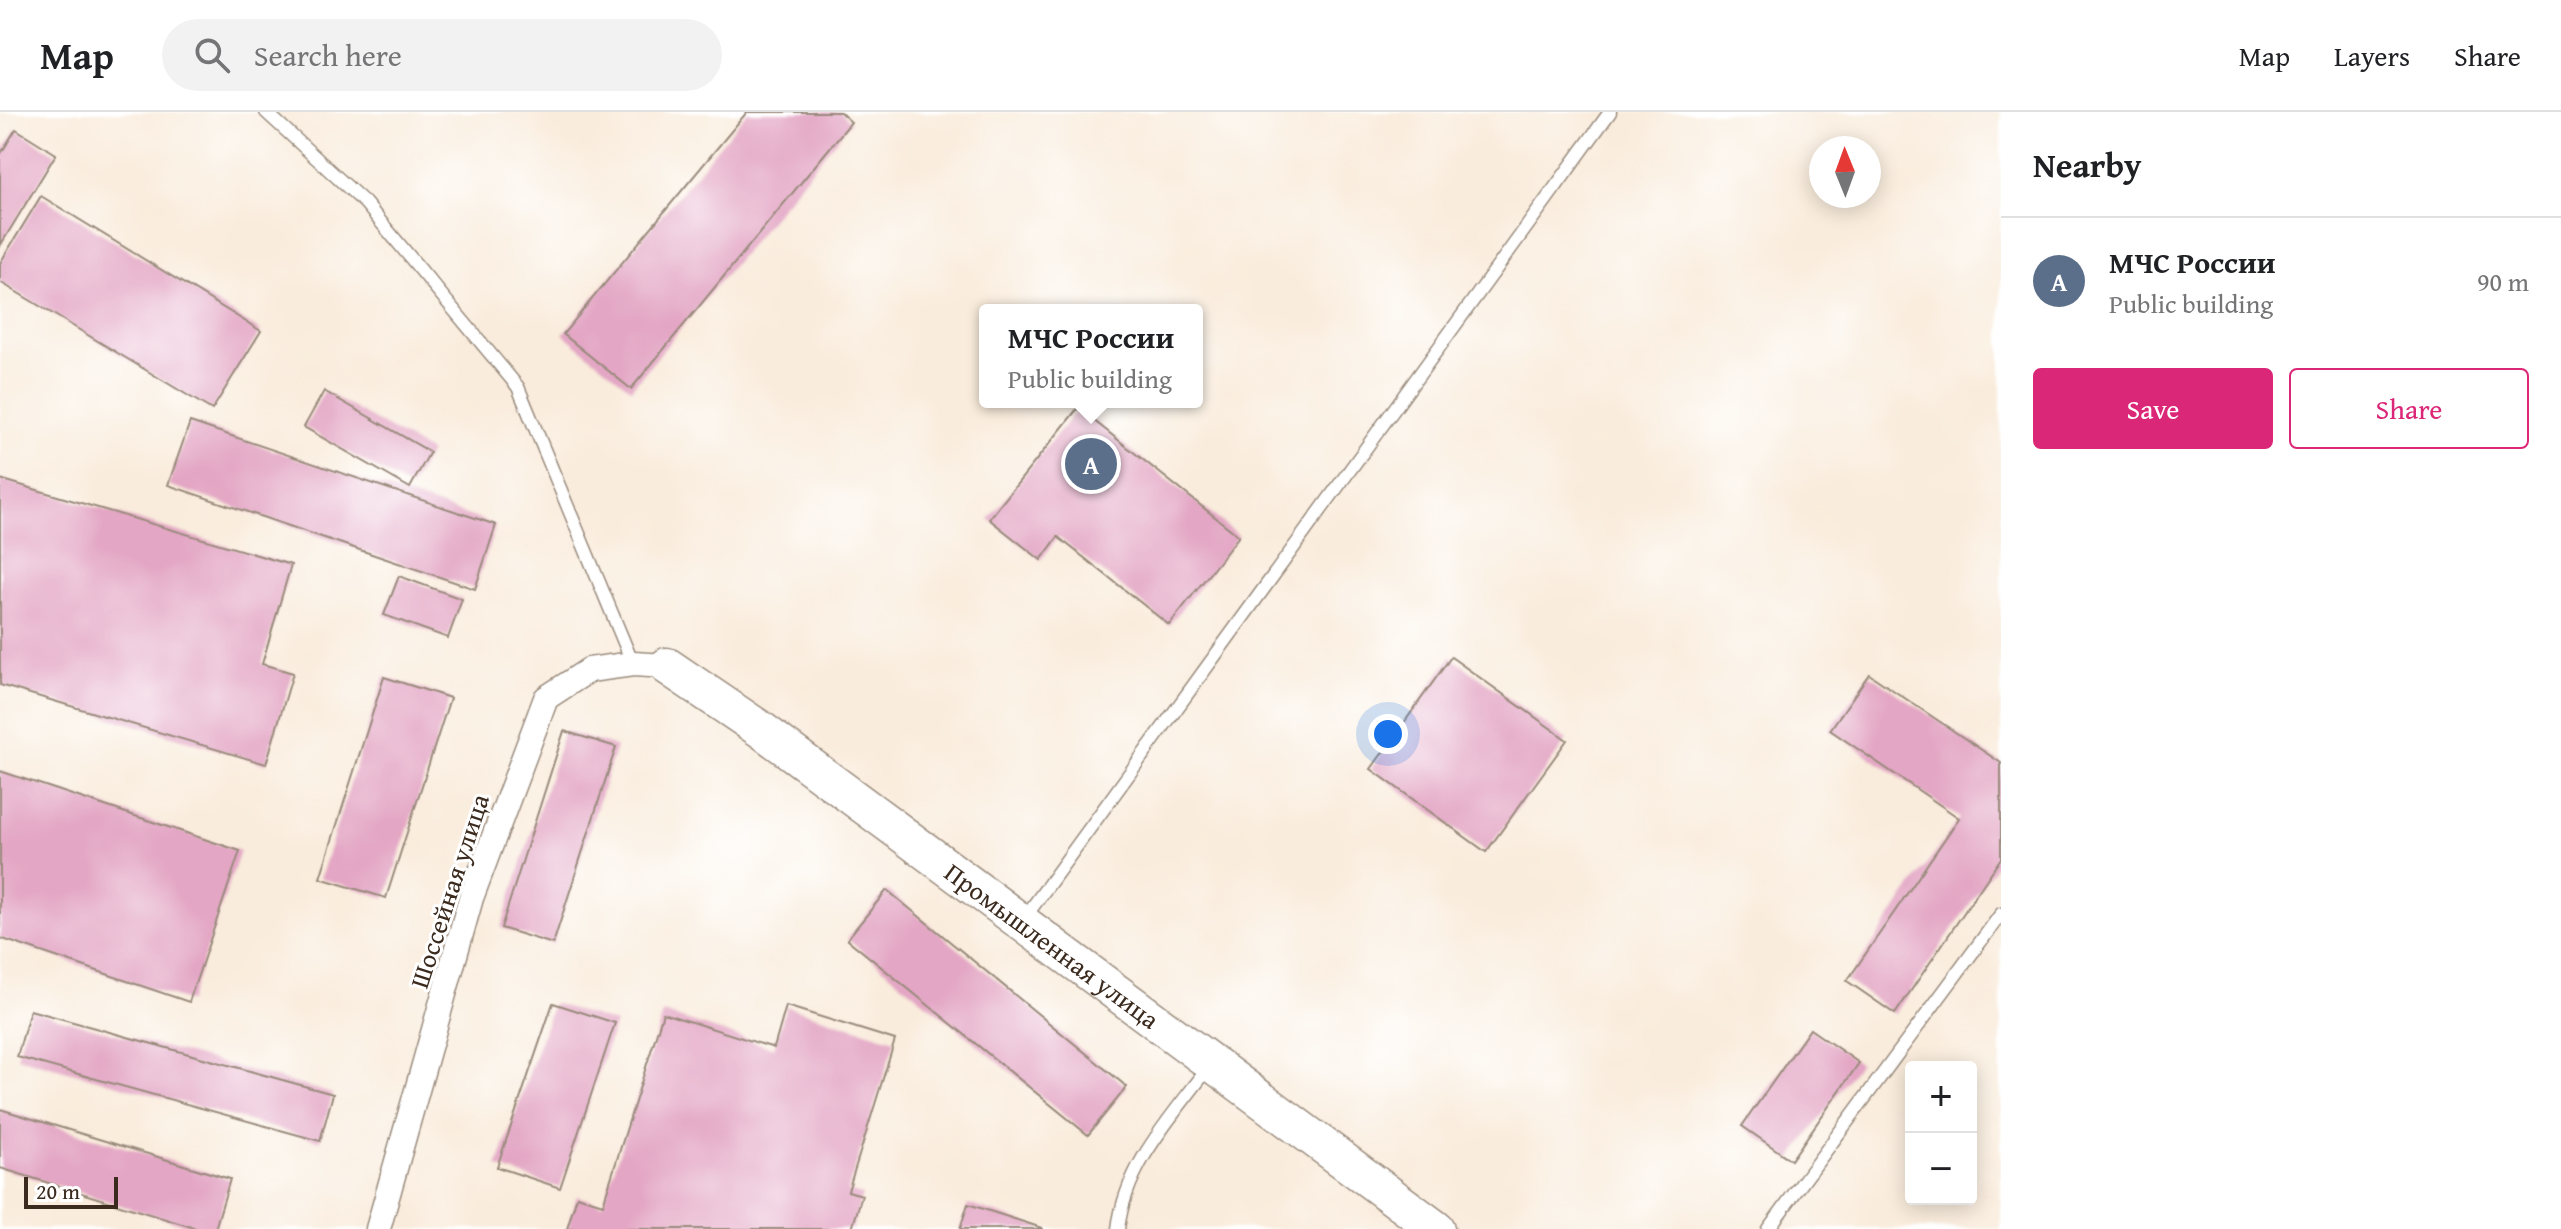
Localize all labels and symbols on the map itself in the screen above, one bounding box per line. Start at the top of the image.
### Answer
north arrow [1809,136,1881,208]
pin: A [1065,434,1117,494]
your location [1368,714,1408,754]
street label: Шоссейная улица [399,788,499,993]
street label: Промышленная улица [937,853,1169,1038]
scale bar [24,1173,118,1209]

